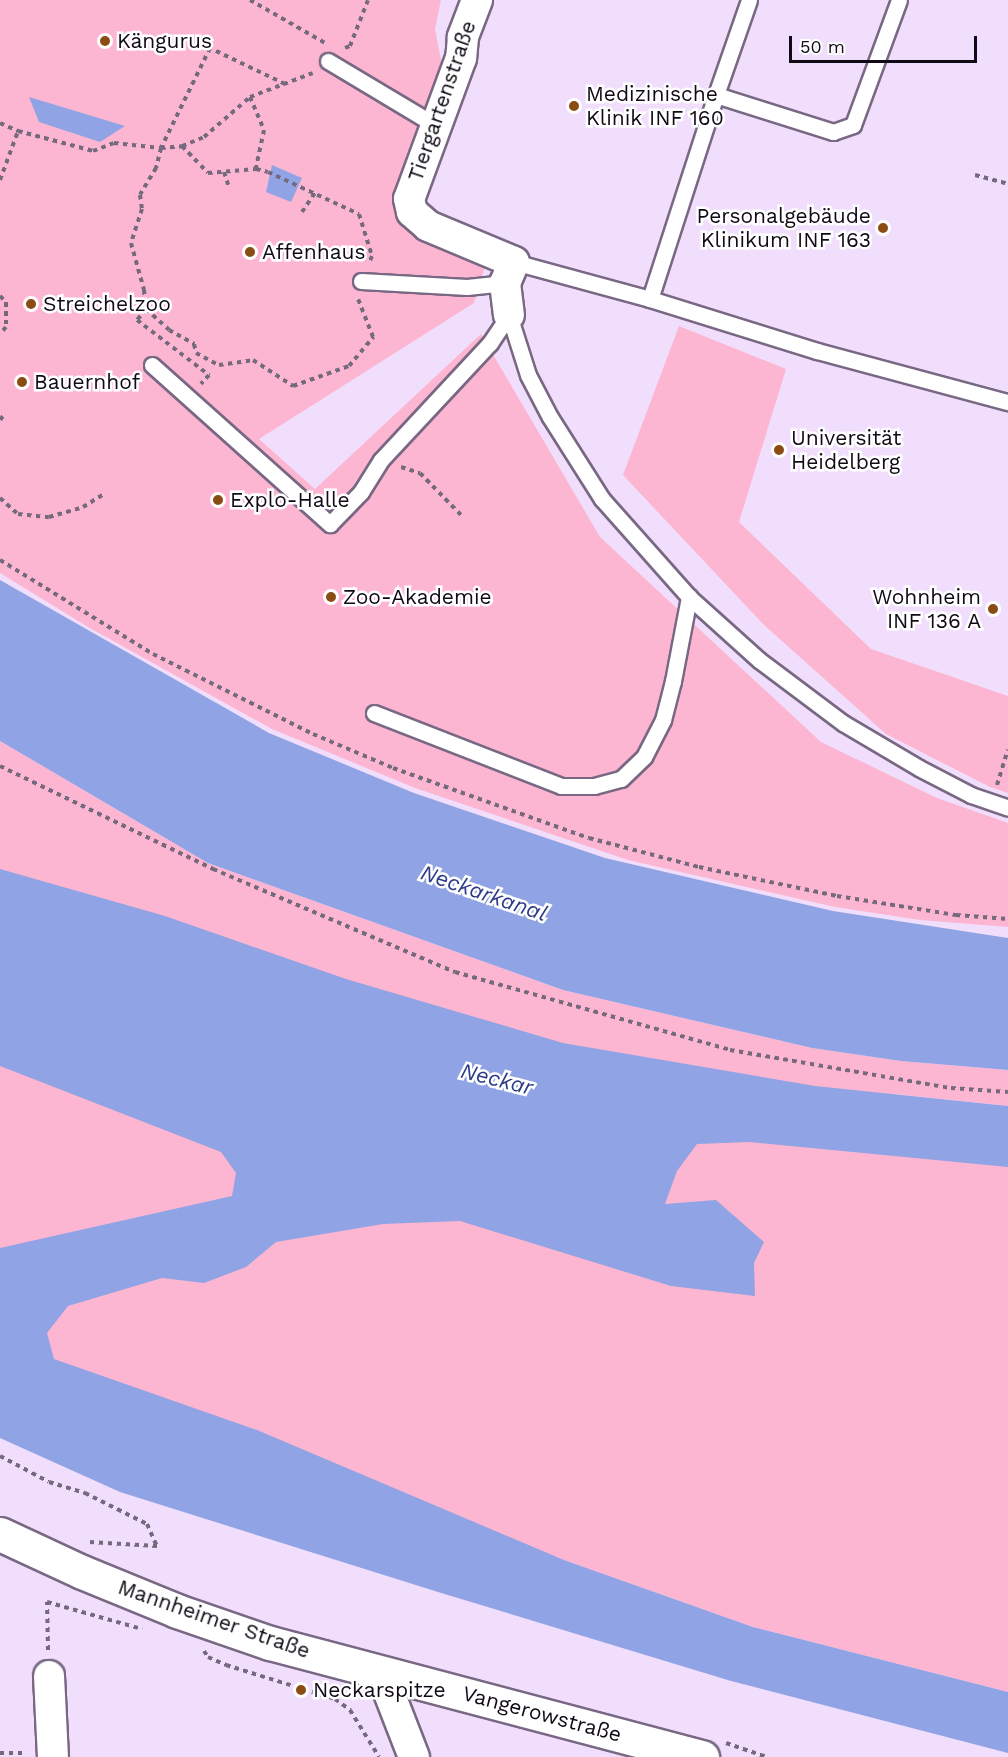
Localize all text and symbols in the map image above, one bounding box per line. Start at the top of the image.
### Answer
street label: Tiergartenstraße [403,17,481,185]
scale bar [792,24,980,62]
place label: Kängurus [117,28,212,54]
marker: Kängurus [98,34,112,48]
text: 50 m [800,36,845,57]
place label: Medizinische Klinik INF 160 [586,81,725,131]
marker: Medizinische Klinik INF 160 [567,99,581,113]
place label: Personalgebäude Klinikum INF 163 [697,203,871,253]
marker: Personalgebäude Klinikum INF 163 [876,221,890,235]
place label: Affenhaus [262,239,366,265]
marker: Affenhaus [243,245,257,259]
place label: Streichelzoo [43,291,171,317]
marker: Streichelzoo [24,297,38,311]
place label: Bauernhof [34,369,140,395]
marker: Bauernhof [15,375,29,389]
place label: Universität Heidelberg [791,425,901,475]
marker: Universität Heidelberg [772,443,786,457]
place label: Explo-Halle [230,487,350,513]
marker: Explo-Halle [211,493,225,507]
place label: Zoo-Akademie [343,584,492,610]
place label: Wohnheim INF 136 A [872,584,981,634]
marker: Zoo-Akademie [324,590,338,604]
marker: Wohnheim INF 136 A [986,602,1000,616]
water label: Neckarkanal [417,859,551,927]
water label: Neckar [458,1057,536,1101]
street label: Mannheimer Straße [115,1574,313,1664]
place label: Neckarspitze [313,1677,446,1703]
street label: Vangerowstraße [460,1681,624,1747]
marker: Neckarspitze [294,1683,308,1697]

